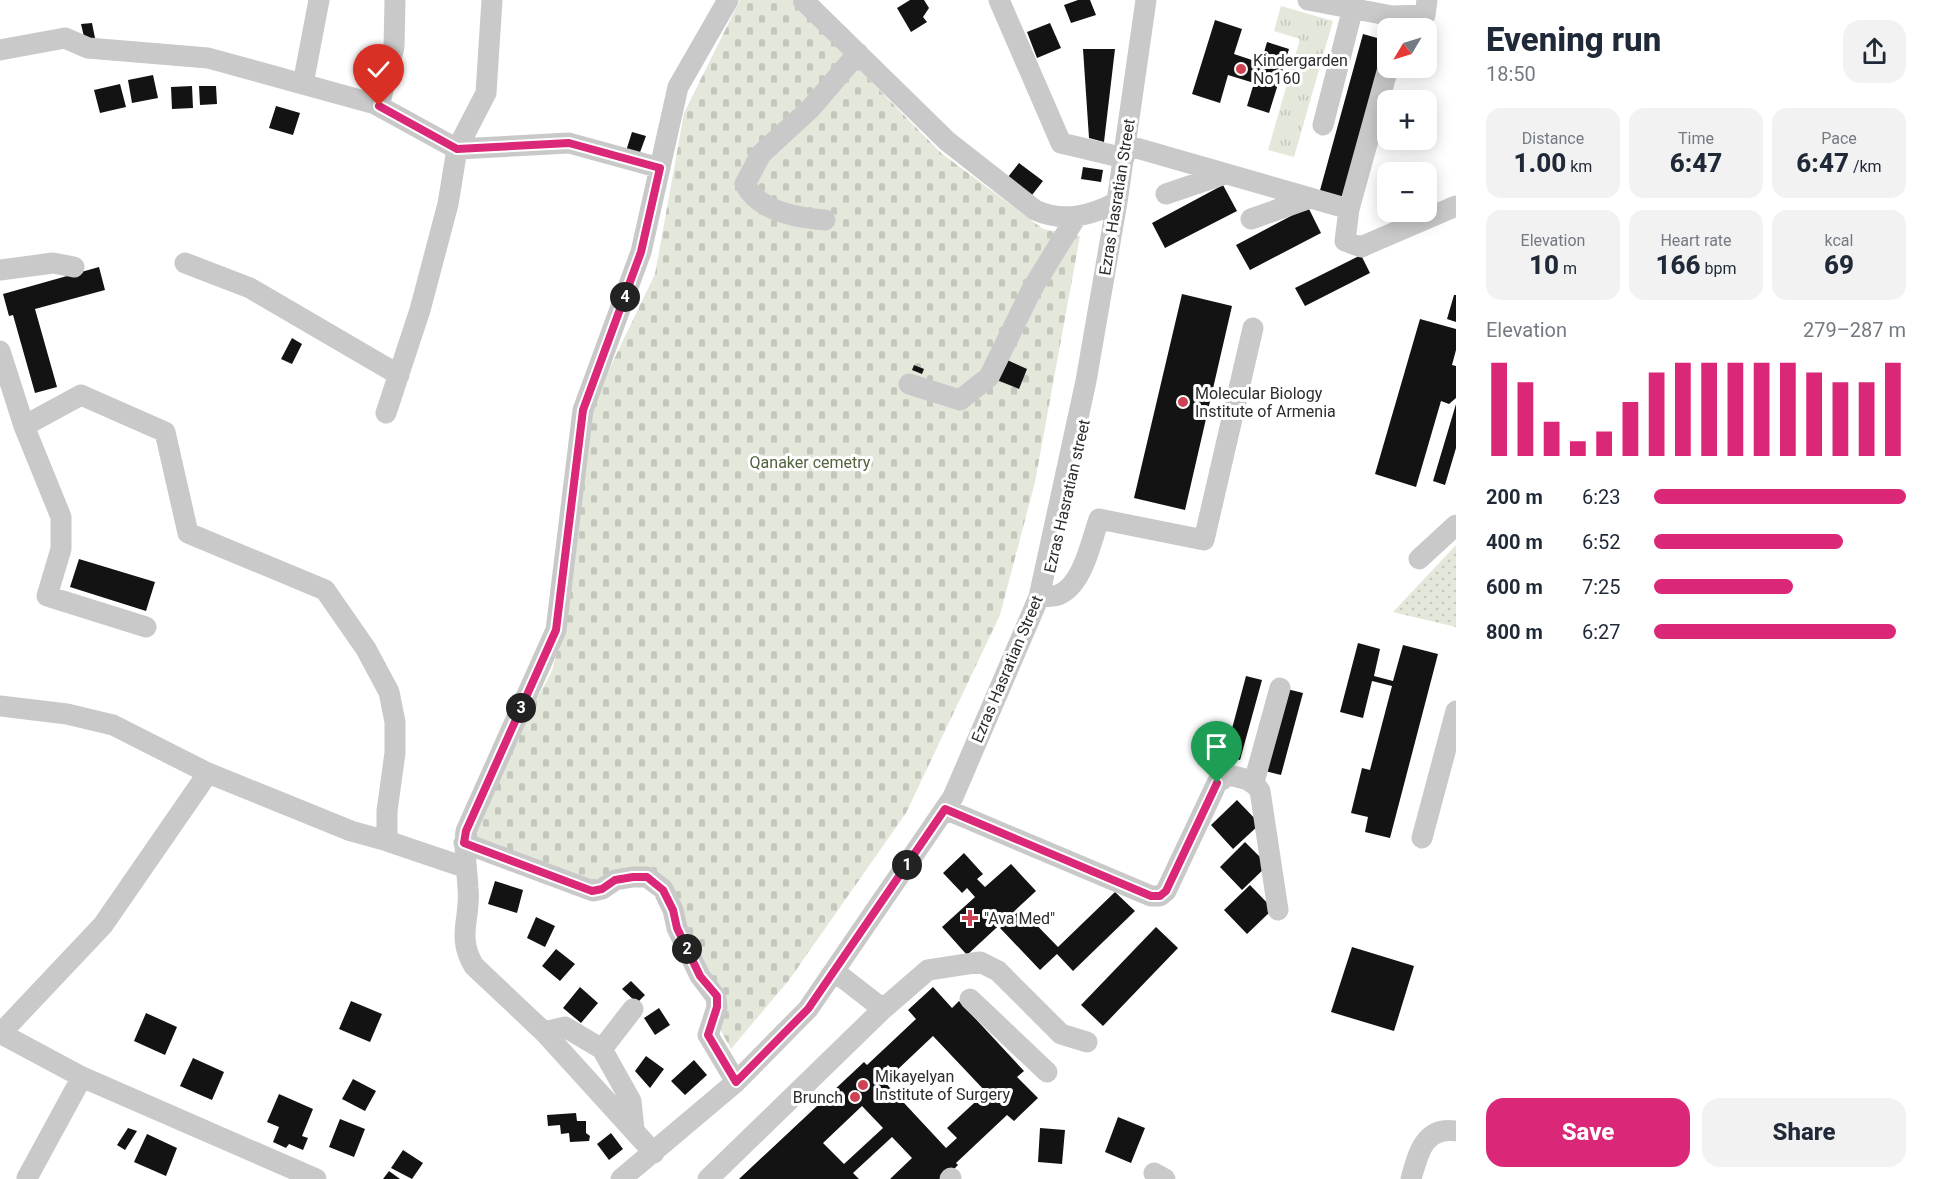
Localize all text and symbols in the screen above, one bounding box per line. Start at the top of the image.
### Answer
north arrow [1377,18,1437,78]
map controls [1377,18,1437,222]
text: Evening run [1486,20,1661,59]
button: share [1843,20,1906,83]
pin [353,44,404,106]
place label: Kindergarden No160 [1253,51,1348,88]
icon: check [362,53,395,86]
marker: Kindergarden No160 [1234,62,1248,76]
text: 18:50 [1486,62,1536,86]
button: + [1377,90,1437,150]
street label: Ezras Hasratian Street [1095,117,1139,277]
text: Distance [1522,129,1584,148]
text: Time [1678,129,1714,148]
text: Pace [1821,129,1857,148]
text: 1.00 [1514,148,1566,178]
text: 6:47 [1670,148,1722,178]
text: 6:47 [1796,148,1849,178]
text: km [1566,157,1592,176]
text: /km [1849,157,1882,176]
button: − [1377,162,1437,222]
text: Elevation [1521,231,1585,250]
text: Heart rate [1660,231,1732,250]
text: kcal [1825,231,1853,250]
text: 10 [1529,250,1559,280]
text: 166 [1656,250,1701,280]
text: 69 [1824,250,1854,280]
text: m [1559,259,1577,278]
text: bpm [1701,259,1736,278]
pin: 4 [610,282,640,312]
text: 4 [620,287,630,306]
text: Elevation [1486,318,1567,342]
text: 279–287 m [1803,318,1906,342]
place label: Molecular Biology Institute of Armenia [1195,384,1336,421]
marker: Molecular Biology Institute of Armenia [1176,395,1190,409]
street label: Ezras Hasratian street [1040,417,1094,575]
park label: Qanaker cemetry [750,453,871,472]
text: 200 m [1486,485,1543,509]
text: 6:23 [1582,485,1621,509]
text: 400 m [1486,530,1543,554]
text: 6:52 [1582,530,1621,554]
text: 600 m [1486,575,1543,599]
text: 7:25 [1582,575,1621,599]
street label: Ezras Hasratian Street [967,593,1047,745]
text: 800 m [1486,620,1543,644]
text: 6:27 [1582,620,1621,644]
pin: 3 [506,693,536,723]
text: 3 [516,698,526,717]
pin [1191,721,1242,783]
icon: arrive [1200,730,1233,763]
pin: 1 [892,850,922,880]
text: 1 [902,855,912,874]
marker: "Ava Med" [961,909,979,927]
place label: "Ava Med" [984,909,1055,928]
pin: 2 [672,934,702,964]
text: 2 [682,939,692,958]
place label: Mikayelyan Institute of Surgery [875,1067,1011,1104]
marker: Mikayelyan Institute of Surgery [856,1078,870,1092]
place label: Brunch [793,1088,843,1107]
marker: Brunch [848,1090,862,1104]
button: Save [1486,1098,1690,1167]
button: Share [1702,1098,1906,1167]

